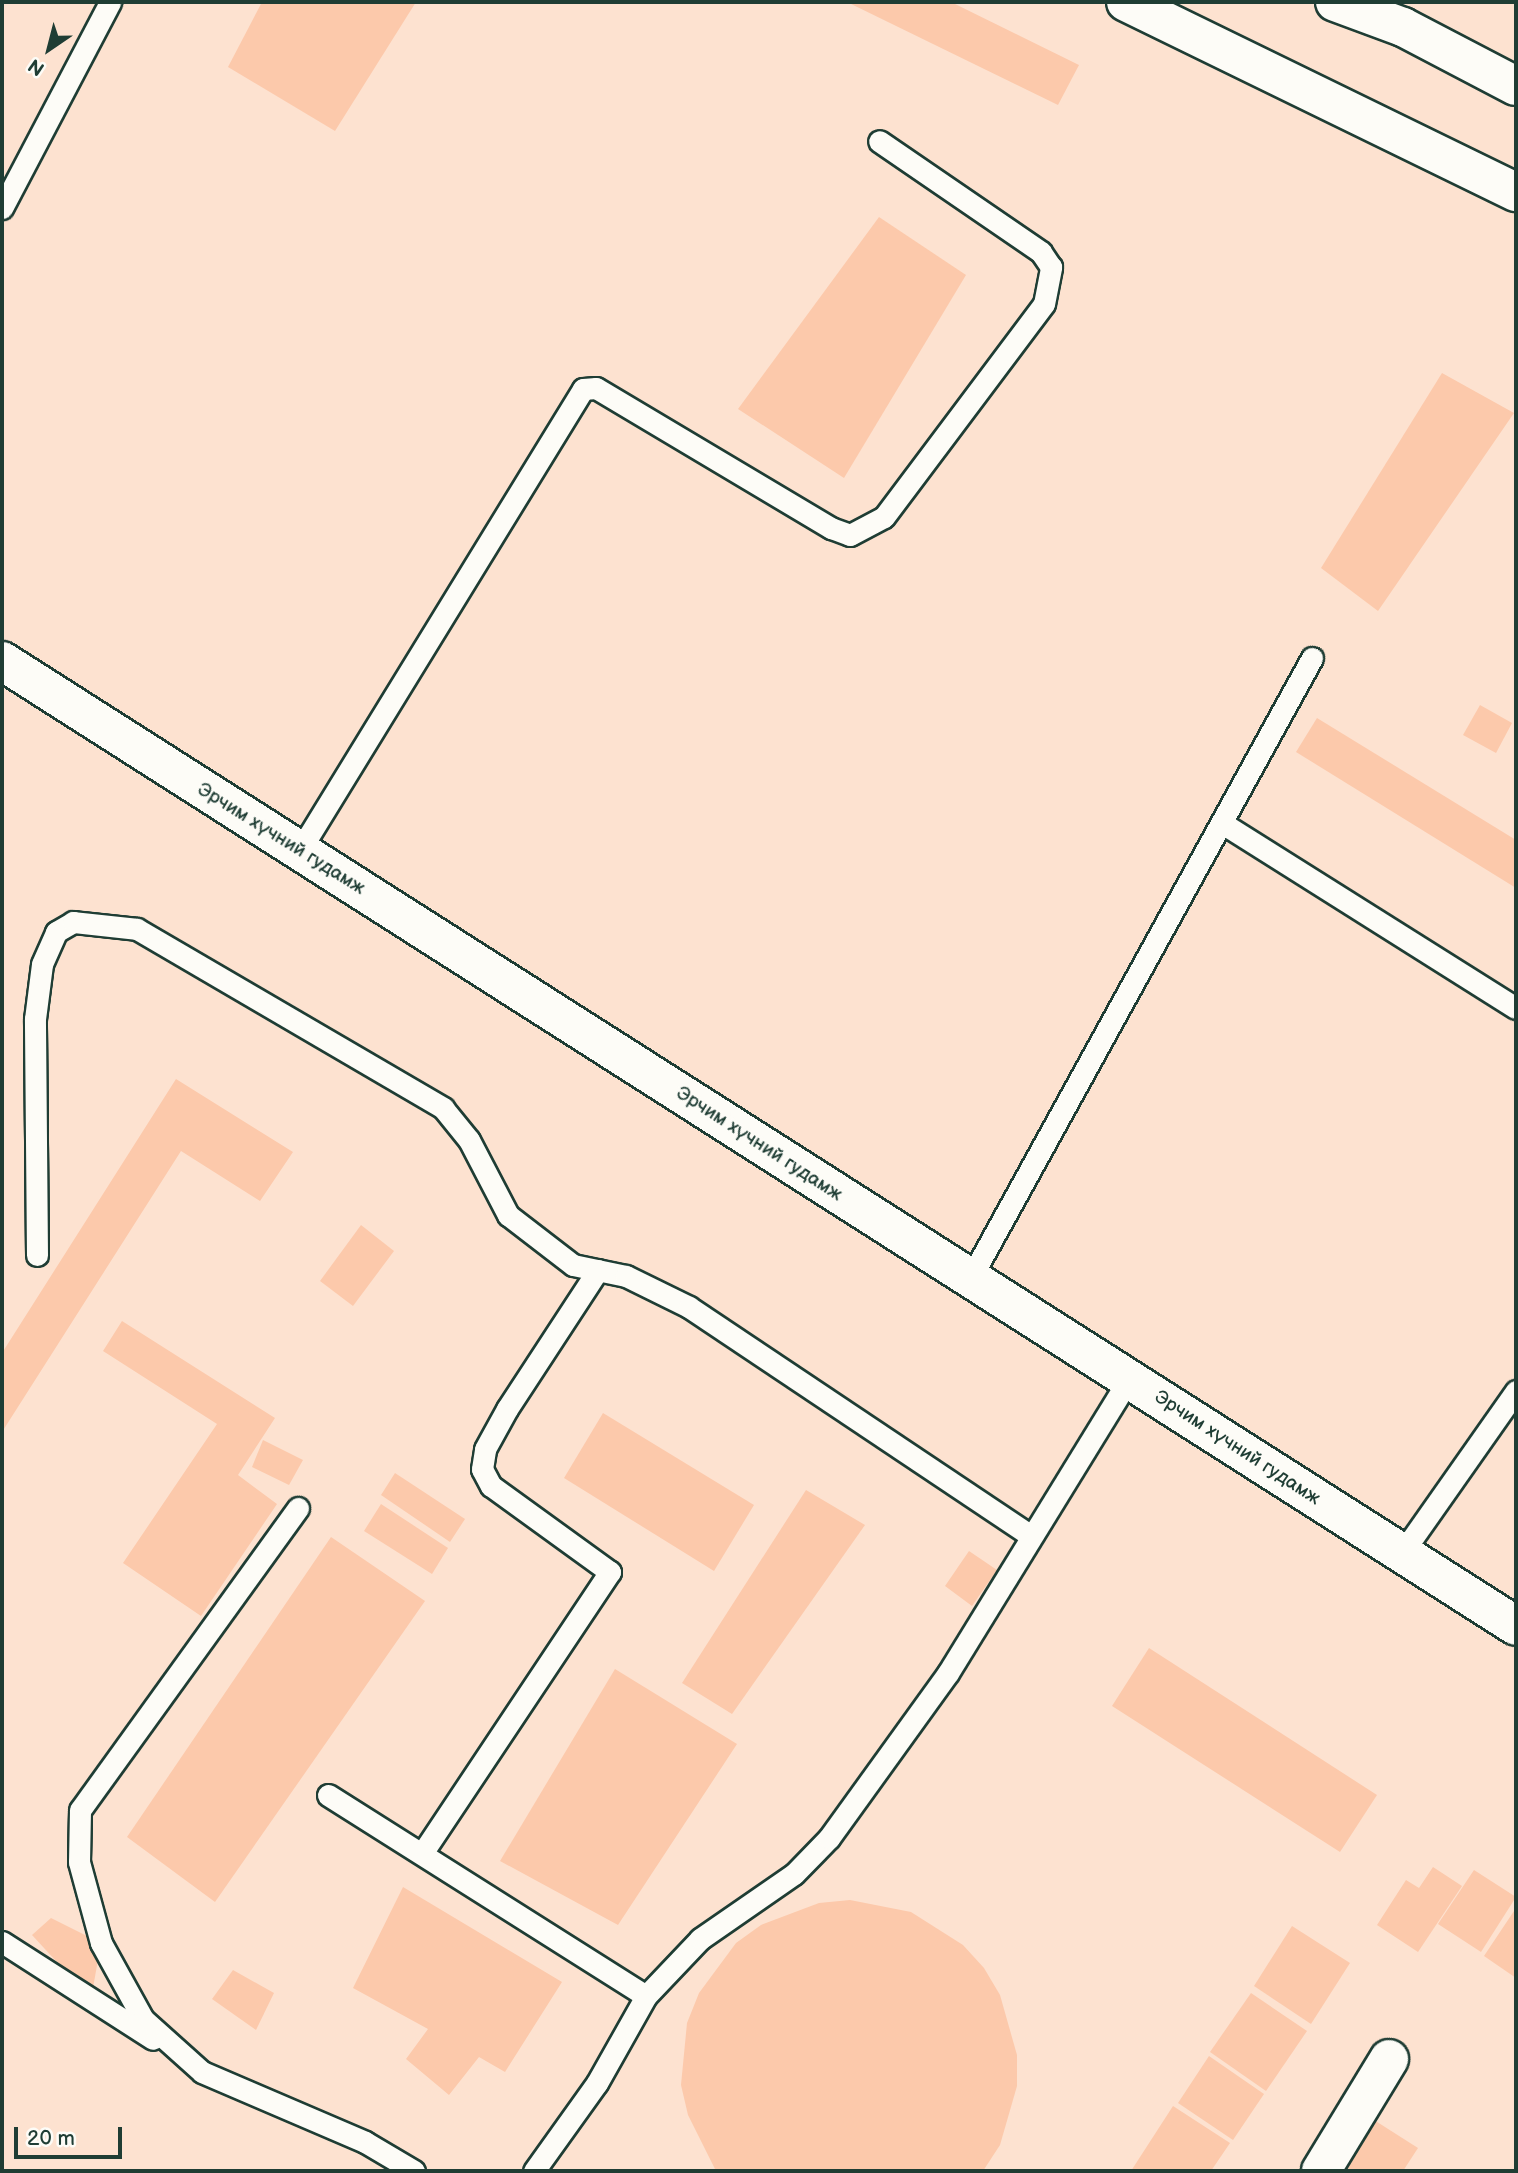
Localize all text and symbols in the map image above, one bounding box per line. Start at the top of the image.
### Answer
north arrow [14,14,84,84]
text: N [24,53,49,80]
street label: Эрчим хүчний гудамж [193,778,369,900]
street label: Эрчим хүчний гудамж [672,1082,846,1206]
street label: Эрчим хүчний гудамж [1150,1386,1324,1510]
scale bar [18,2114,126,2158]
text: 20 m [27,2126,75,2151]

